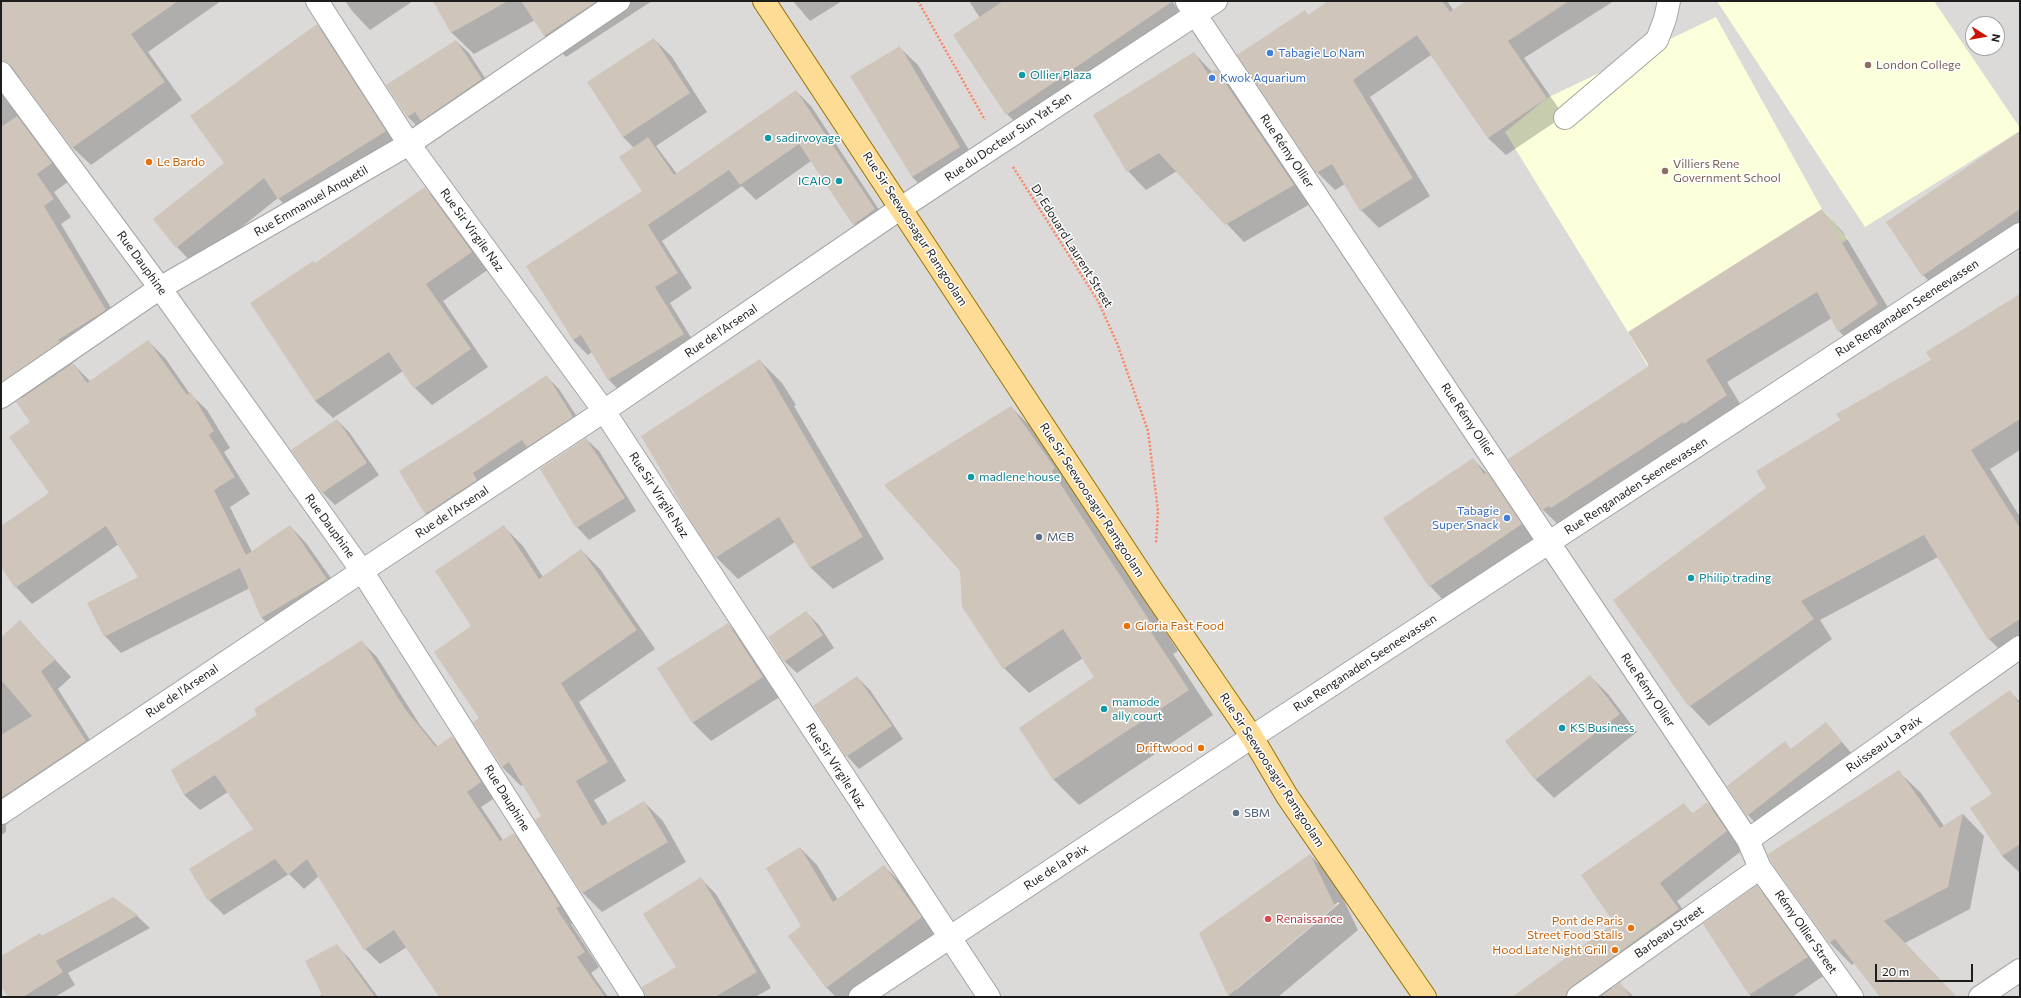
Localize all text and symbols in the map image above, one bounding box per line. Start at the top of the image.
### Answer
north arrow [1965,16,2005,56]
text: N [1989,33,2003,43]
place label: Tabagie Lo Nam [1278,46,1365,60]
marker: Tabagie Lo Nam [1265,48,1275,58]
place label: London College [1876,58,1961,72]
marker: London College [1863,60,1873,70]
place label: Ollier Plaza [1030,68,1091,82]
marker: Ollier Plaza [1017,70,1027,80]
place label: Kwok Aquarium [1220,71,1306,85]
marker: Kwok Aquarium [1207,73,1217,83]
street label: Rue du Docteur Sun Yat Sen [942,89,1074,185]
street label: Rue Rémy Ollier [1257,111,1317,191]
place label: sadirvoyage [776,131,841,145]
marker: sadirvoyage [763,133,773,143]
street label: Rue Sir Seewoosagur Ramgoolam [860,149,970,309]
place label: Le Bardo [157,155,205,169]
marker: Le Bardo [144,157,154,167]
place label: Villiers Rene Government School [1673,157,1781,185]
street label: Rue Emmanuel Anquetil [252,162,370,240]
marker: Villiers Rene Government School [1660,166,1670,176]
place label: ICAIO [798,174,831,188]
marker: ICAIO [834,176,844,186]
street label: Dr Edouard Laurent Street [1028,182,1116,310]
street label: Rue Sir Virgile Naz [437,186,507,274]
street label: Rue Dauphine [114,228,170,298]
street label: Rue Renganaden Seeneevassen [1833,256,1981,360]
street label: Rue de l'Arsenal [682,301,760,361]
street label: Rue Rémy Ollier [1438,380,1498,460]
street label: Rue Sir Seewoosagur Ramgoolam [1037,420,1147,580]
street label: Rue Renganaden Seeneevassen [1562,434,1710,538]
street label: Rue Sir Virgile Naz [626,449,692,541]
place label: madlene house [979,470,1060,484]
marker: madlene house [966,472,976,482]
street label: Rue de l'Arsenal [413,483,491,541]
street label: Rue Dauphine [302,491,358,561]
place label: Tabagie Super Snack [1432,504,1499,532]
marker: Tabagie Super Snack [1502,513,1512,523]
place label: MCB [1047,530,1074,544]
marker: MCB [1034,532,1044,542]
place label: Philip trading [1699,571,1771,585]
marker: Philip trading [1686,573,1696,583]
street label: Rue Renganaden Seeneevassen [1291,611,1439,715]
place label: Gloria Fast Food [1135,619,1224,633]
marker: Gloria Fast Food [1122,621,1132,631]
street label: Rue Rémy Ollier [1618,650,1678,730]
street label: Rue de l'Arsenal [143,661,221,721]
street label: Rue Sir Seewoosagur Ramgoolam [1217,690,1327,850]
place label: mamode ally court [1112,695,1162,723]
marker: mamode ally court [1099,704,1109,714]
street label: Ruisseau La Paix [1843,713,1925,775]
street label: Rue Sir Virgile Naz [803,720,869,812]
place label: KS Business [1570,721,1634,735]
marker: KS Business [1557,723,1567,733]
place label: Driftwood [1136,741,1193,755]
marker: Driftwood [1196,743,1206,753]
street label: Rue Dauphine [481,762,533,834]
place label: SBM [1244,806,1270,820]
marker: SBM [1231,808,1241,818]
street label: Rue de la Paix [1021,841,1091,893]
street label: Rémy Ollier Street [1772,887,1840,977]
street label: Barbeau Street [1632,903,1706,961]
place label: Renaissance [1276,912,1343,926]
marker: Renaissance [1263,914,1273,924]
place label: Pont de Paris Street Food Stalls [1527,914,1623,942]
marker: Pont de Paris Street Food Stalls [1626,923,1636,933]
place label: Hood Late Night Grill [1492,943,1607,957]
marker: Hood Late Night Grill [1610,945,1620,955]
scale bar [1877,956,1975,982]
text: 20 m [1882,964,1909,978]

